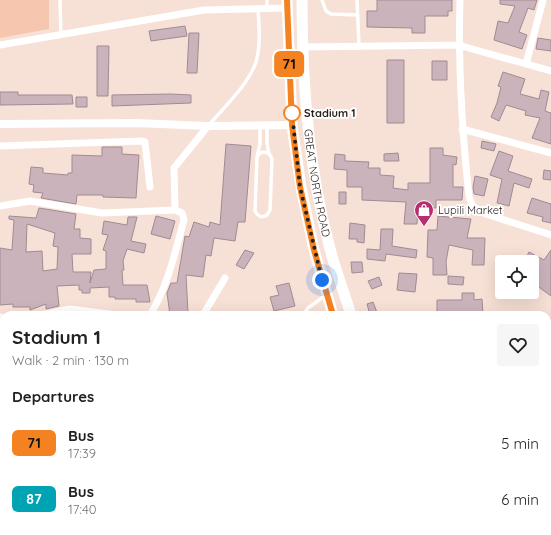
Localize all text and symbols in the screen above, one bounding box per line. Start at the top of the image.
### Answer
line badge: 71 [271,51,307,77]
text: 71 [282,55,296,73]
marker: Stadium 1 [283,104,301,122]
place label: Stadium 1 [304,106,355,120]
street label: GREAT NORTH ROAD [301,128,334,239]
shop icon: Lupili Market [413,199,435,227]
place label: Lupili Market [438,203,503,217]
map controls [495,255,539,299]
button: locate [495,255,539,299]
your location [312,270,332,290]
button: heart [497,324,539,366]
text: Stadium 1 [12,325,101,349]
text: Walk · 2 min · 130 m [12,352,129,368]
text: Departures [12,387,94,406]
text: Bus [68,426,94,445]
text: 71 [27,434,41,452]
text: 5 min [501,434,539,453]
text: 17:39 [68,445,96,461]
text: Bus [68,482,94,501]
text: 87 [26,490,42,508]
text: 6 min [501,490,539,509]
text: 17:40 [68,501,97,517]

